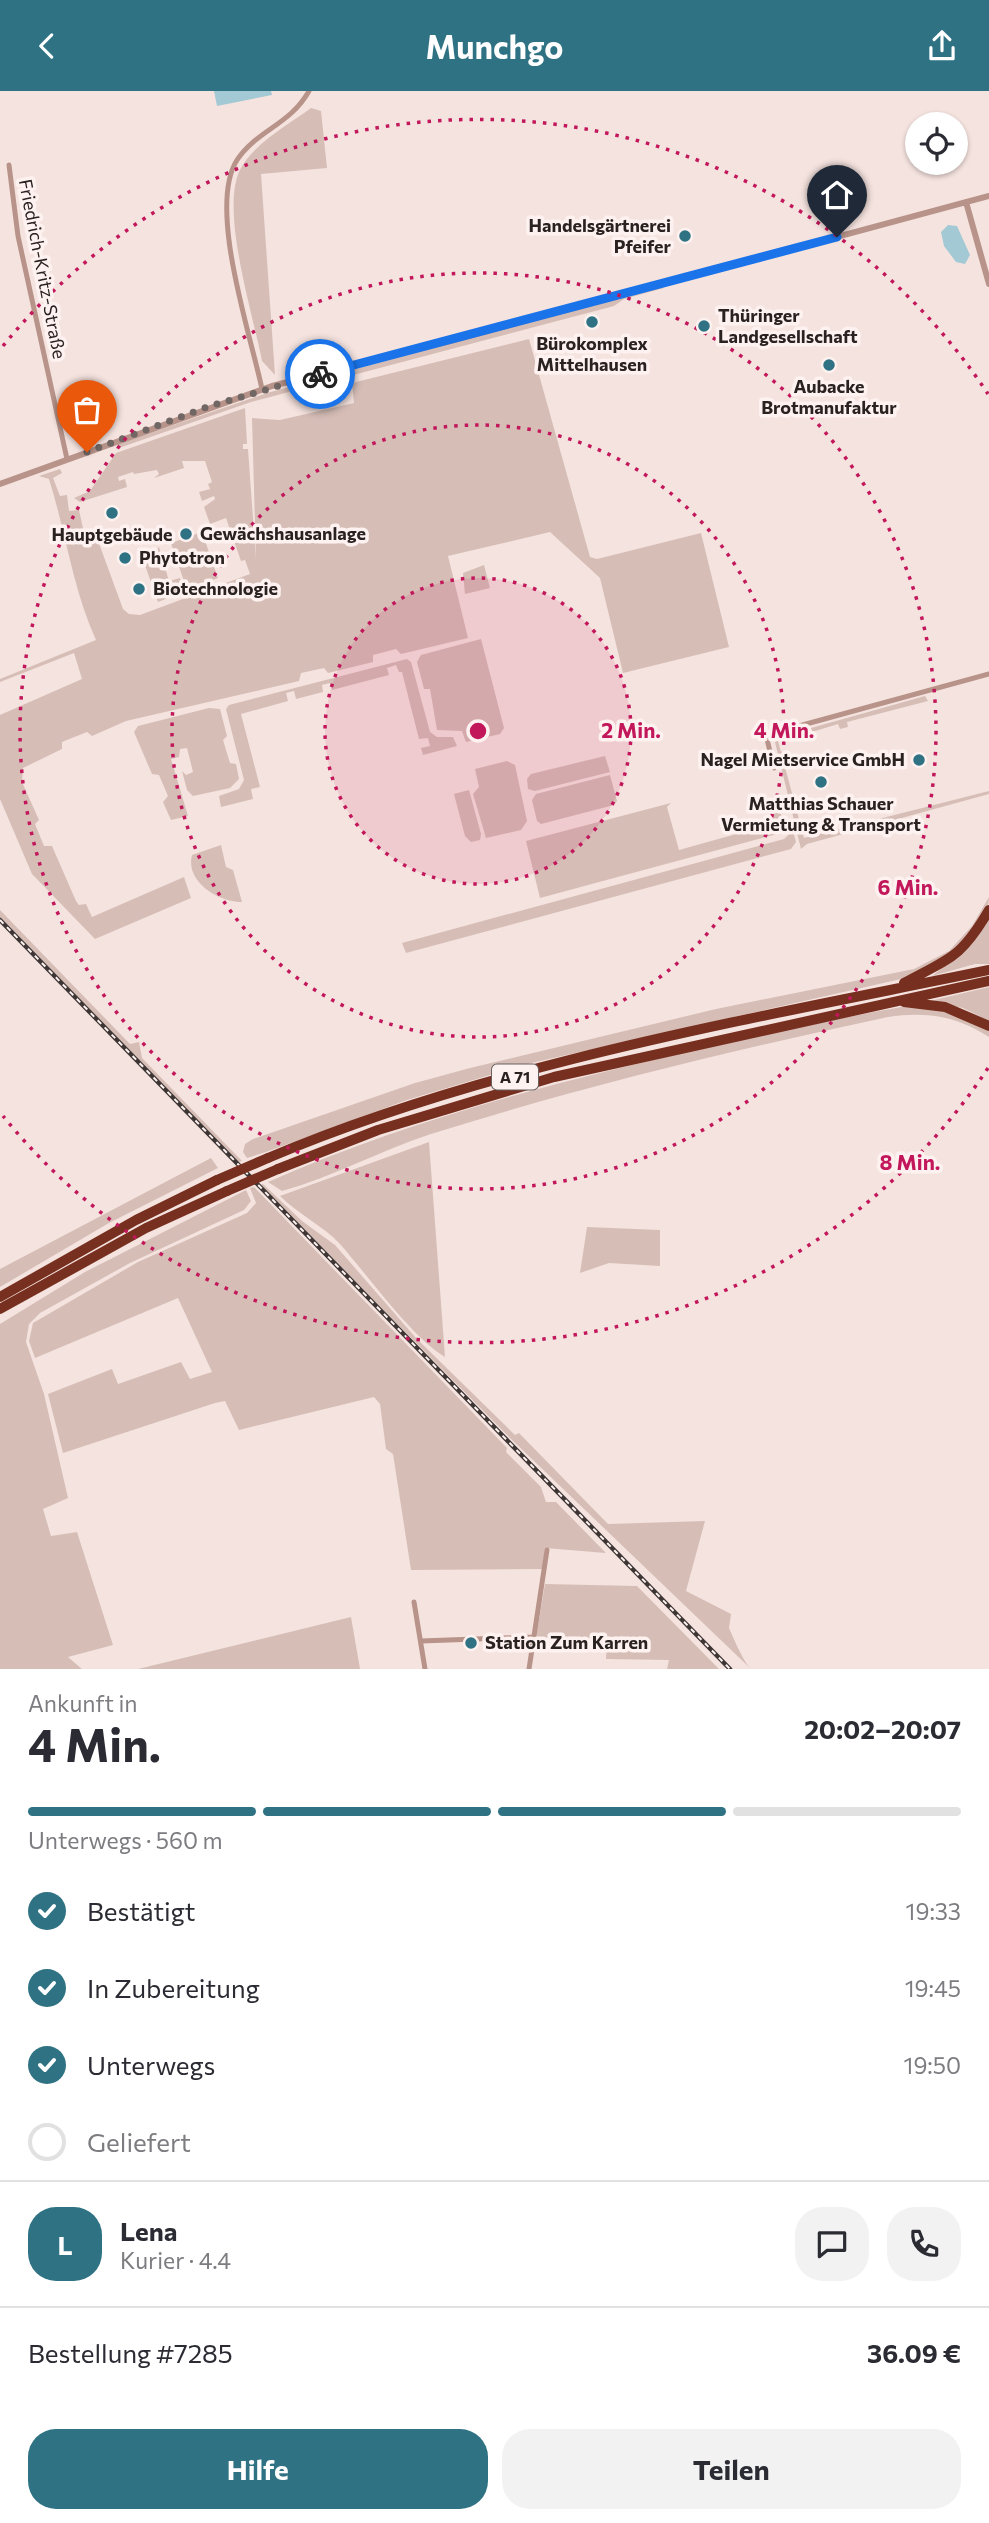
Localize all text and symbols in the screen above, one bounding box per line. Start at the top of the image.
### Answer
text: Munchgo [426,26,563,66]
icon: back [28,27,66,65]
icon: share [923,27,961,65]
map controls [905,112,968,175]
button: locate [905,112,968,175]
pin [807,165,867,237]
icon: home [818,176,856,214]
street label: Friedrich-Kritz-Straße [15,177,71,361]
place label: Handelsgärtnerei Pfeifer [529,214,672,257]
marker: Handelsgärtnerei Pfeifer [677,228,693,244]
place label: Thüringer Landgesellschaft [718,304,858,347]
marker: Bürokomplex Mittelhausen [584,314,600,330]
marker: Thüringer Landgesellschaft [696,318,712,334]
place label: Bürokomplex Mittelhausen [536,332,648,375]
courier [285,339,355,409]
icon: bike [301,355,339,393]
marker: Aubacke Brotmanufaktur [821,357,837,373]
place label: Aubacke Brotmanufaktur [761,375,897,418]
pin [57,380,117,452]
icon: bag [68,391,106,429]
marker: Hauptgebäude [104,505,120,521]
place label: Gewächshausanlage [200,522,366,544]
place label: Hauptgebäude [52,523,172,545]
marker: Gewächshausanlage [178,526,194,542]
place label: Phytotron [139,546,225,568]
marker: Phytotron [117,550,133,566]
place label: Biotechnologie [153,577,278,599]
marker: Biotechnologie [131,581,147,597]
text: 2 Min. [601,717,661,742]
text: 4 Min. [754,717,814,742]
centre of rings [466,719,490,743]
place label: Nagel Mietservice GmbH [700,748,905,770]
marker: Nagel Mietservice GmbH [911,752,927,768]
marker: Matthias Schauer Vermietung & Transport [813,774,829,790]
place label: Matthias Schauer Vermietung & Transport [721,792,921,835]
text: 6 Min. [878,874,938,899]
road number: A 71 [492,1065,538,1089]
text: 8 Min. [880,1149,940,1174]
place label: Station Zum Karren [485,1631,648,1653]
marker: Station Zum Karren [463,1635,479,1651]
text: Ankunft in [28,1689,138,1717]
text: 20:02–20:07 [804,1713,961,1744]
text: 4 Min. [28,1715,161,1771]
text: Unterwegs · 560 m [28,1826,223,1854]
icon: check [28,1892,66,1930]
text: Bestätigt [87,1895,196,1926]
text: 19:33 [906,1897,961,1925]
icon: check [28,1969,66,2007]
text: In Zubereitung [87,1972,260,2003]
text: 19:45 [905,1974,961,2002]
icon: check [28,2046,66,2084]
text: Unterwegs [87,2049,215,2080]
text: 19:50 [904,2051,961,2079]
text: Geliefert [87,2126,191,2157]
button: chat [795,2207,869,2281]
button: phone [887,2207,961,2281]
text: Lena [120,2215,178,2246]
text: L [57,2229,73,2260]
text: Kurier · 4.4 [120,2246,231,2274]
text: Bestellung #7285 [28,2337,233,2368]
text: 36.09 € [867,2337,961,2368]
button: Hilfe [28,2429,488,2509]
button: Teilen [502,2429,961,2509]

